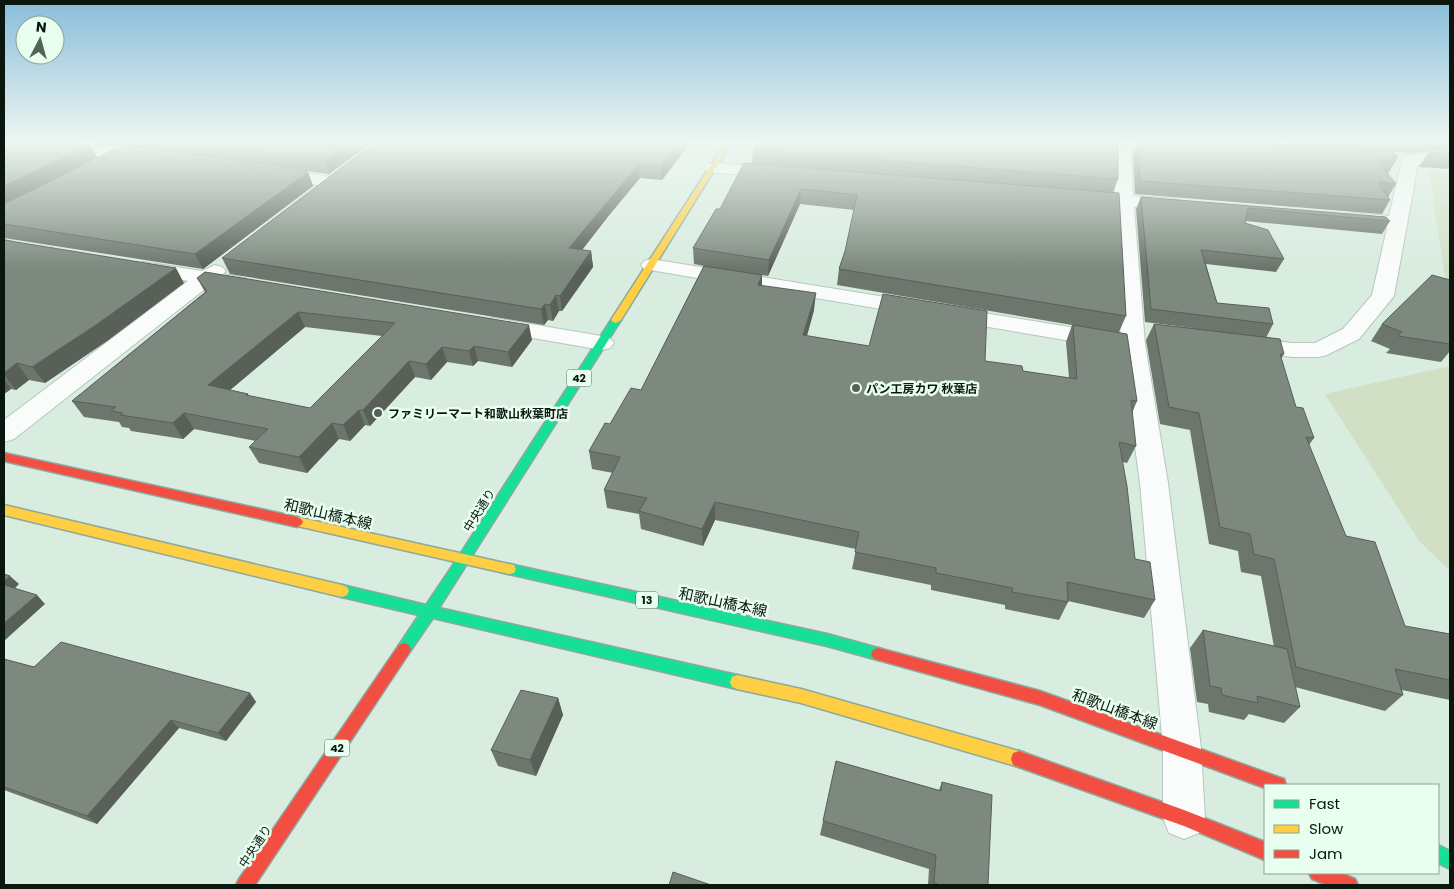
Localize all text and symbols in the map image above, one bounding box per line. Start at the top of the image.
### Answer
north arrow [15,15,65,65]
text: N [35,17,48,38]
road number: 42 [566,369,592,386]
place label: パン工房カワ 秋葉店 [866,380,977,397]
marker: パン工房カワ 秋葉店 [850,382,862,394]
place label: ファミリーマート和歌山秋葉町店 [388,405,568,422]
marker: ファミリーマート和歌山秋葉町店 [372,407,384,419]
street label: 中央通り [459,485,499,535]
street label: 和歌山橋本線 [282,494,374,534]
street label: 和歌山橋本線 [677,582,769,622]
road number: 13 [636,592,658,608]
street label: 和歌山橋本線 [1069,684,1161,734]
road number: 42 [324,740,350,756]
legend [1264,784,1439,874]
text: Fast [1309,793,1340,814]
text: Slow [1309,818,1344,839]
street label: 中央通り [235,821,275,871]
text: Jam [1309,843,1343,864]

